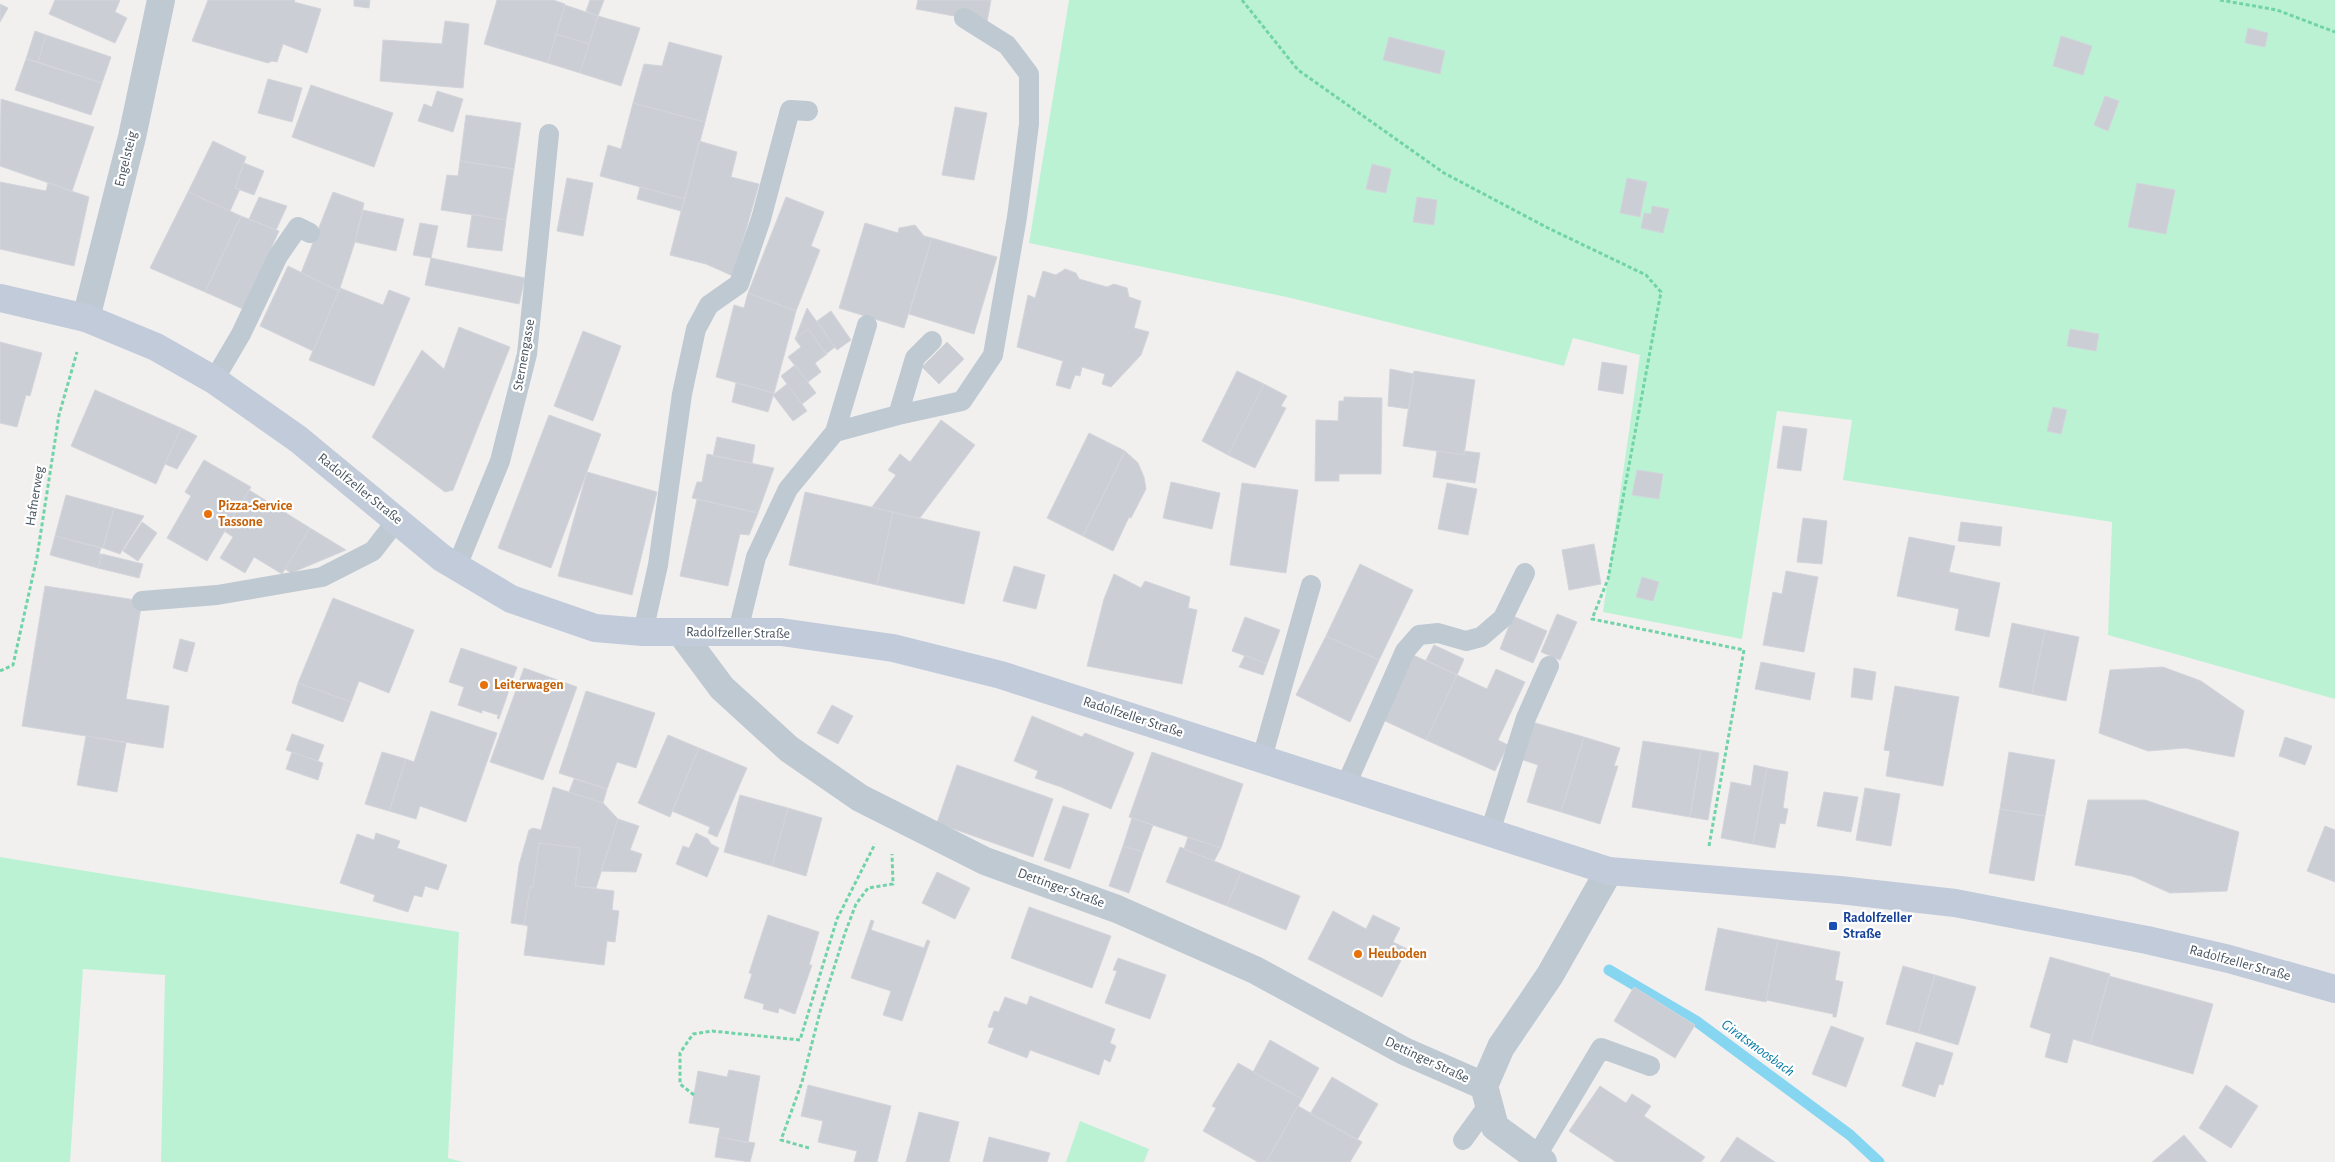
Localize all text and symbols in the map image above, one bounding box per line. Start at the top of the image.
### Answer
street label: Engelsteig [112,130,140,188]
street label: Sternengasse [511,318,537,392]
street label: Radolfzeller Straße [315,451,405,527]
street label: Hafnerweg [23,465,47,527]
place label: Pizza-Service Tassone [218,499,293,529]
marker: Pizza-Service Tassone [202,508,214,520]
street label: Radolfzeller Straße [686,625,790,641]
place label: Leiterwagen [494,678,564,692]
marker: Leiterwagen [478,679,490,691]
street label: Radolfzeller Straße [1081,694,1185,740]
street label: Dettinger Straße [1016,866,1106,910]
place label: Radolfzeller Straße [1843,911,1912,941]
marker: Radolfzeller Straße [1827,920,1839,932]
street label: Radolfzeller Straße [2188,943,2292,983]
place label: Heuboden [1368,947,1427,961]
marker: Heuboden [1352,948,1364,960]
water label: Giratsmoosbach [1719,1017,1797,1079]
street label: Dettinger Straße [1383,1034,1471,1086]

